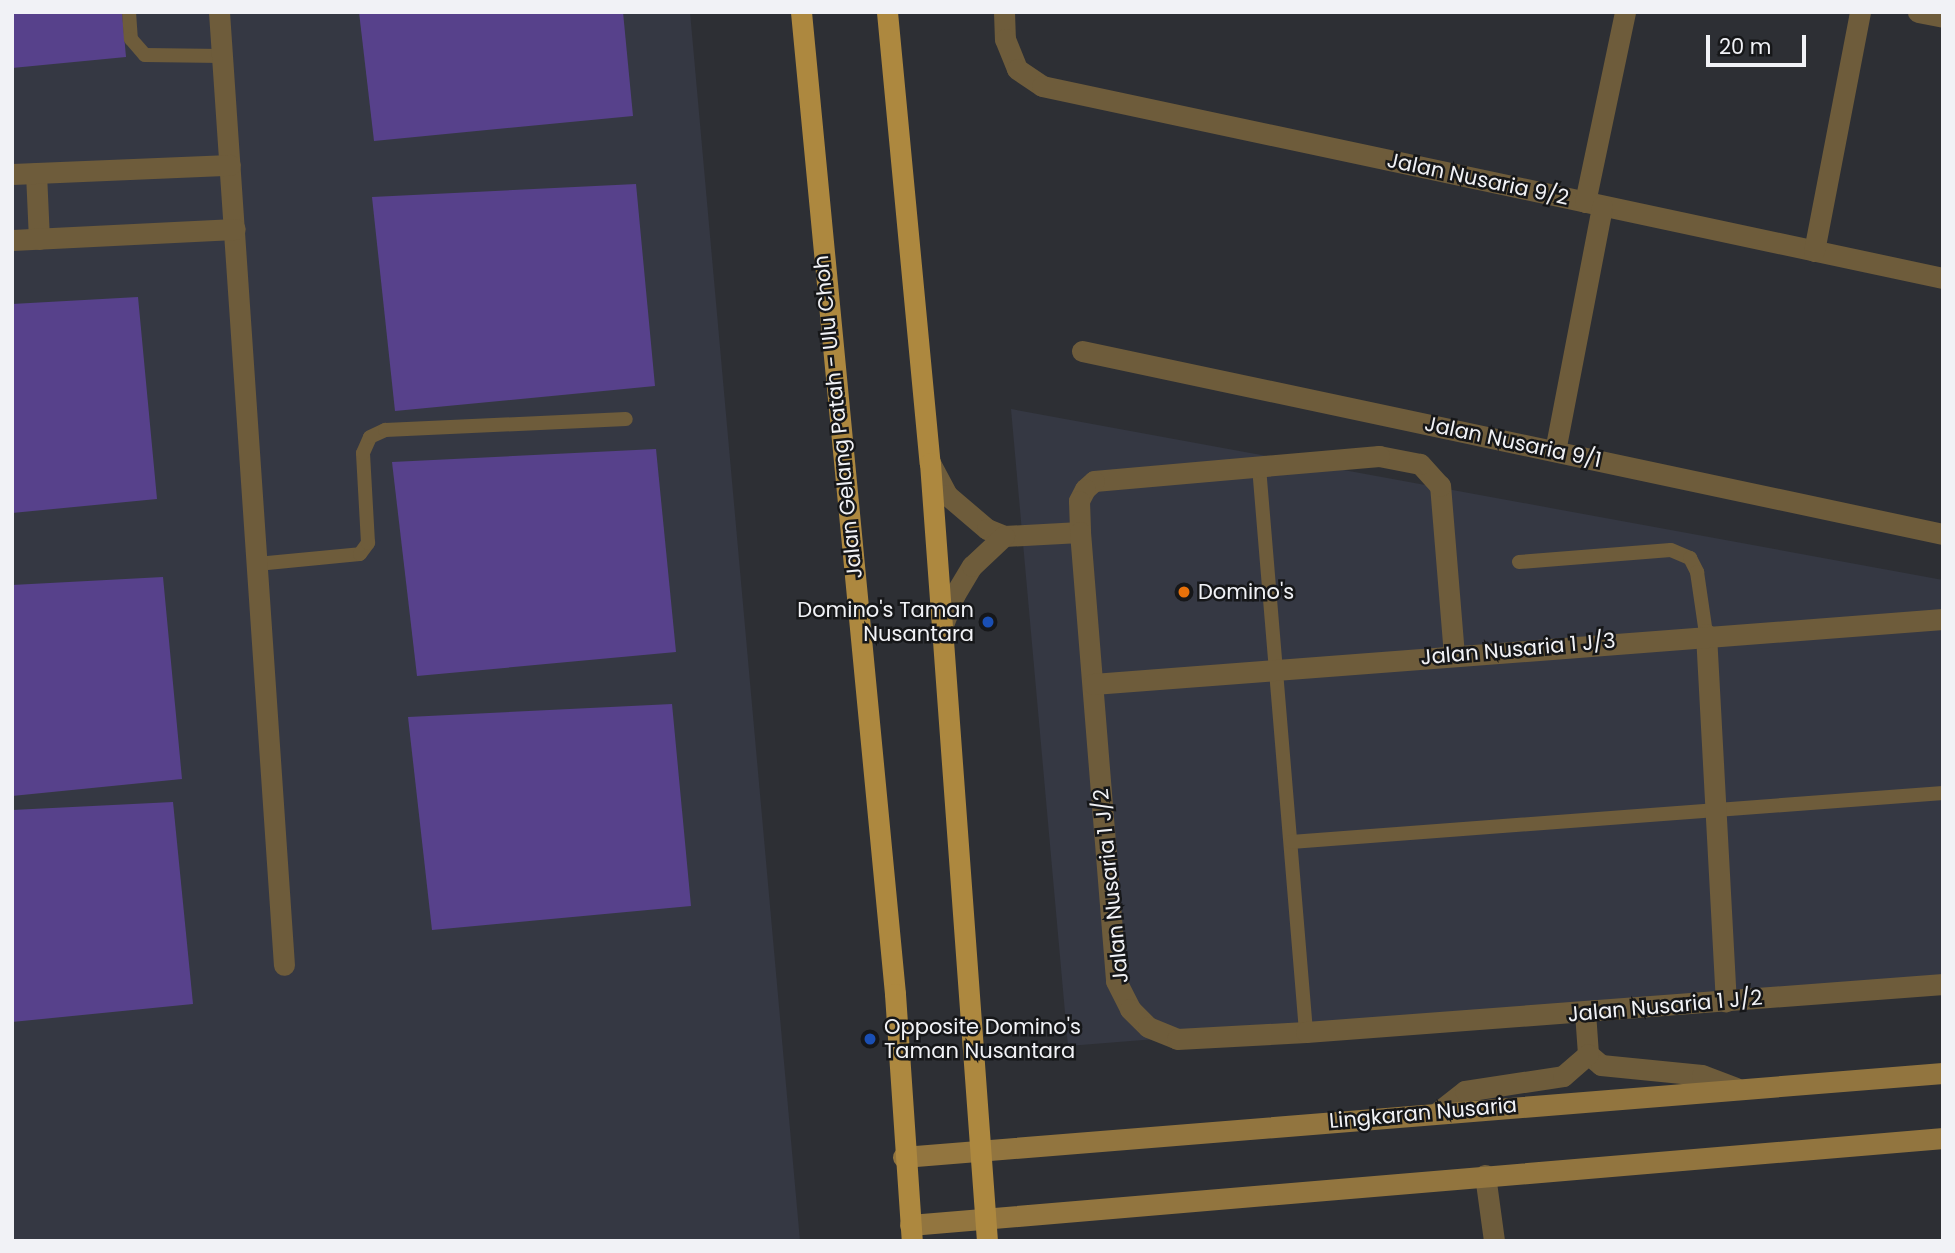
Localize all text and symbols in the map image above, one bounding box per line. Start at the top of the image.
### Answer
scale bar [1710,21,1810,65]
text: 20 m [1719,32,1772,61]
street label: Jalan Nusaria 9/2 [1385,147,1571,211]
street label: Jalan Gelang Patah - Ulu Choh [808,254,868,580]
street label: Jalan Nusaria 9/1 [1422,411,1604,473]
place label: Domino's [1198,579,1294,605]
marker: Domino's [1176,584,1192,600]
place label: Domino's Taman Nusantara [797,597,974,647]
marker: Domino's Taman Nusantara [980,614,996,630]
street label: Jalan Nusaria 1 J/3 [1419,628,1617,670]
street label: Jalan Nusaria 1 J/2 [1088,788,1134,984]
street label: Jalan Nusaria 1 J/2 [1567,985,1763,1027]
place label: Opposite Domino's Taman Nusantara [884,1014,1081,1064]
marker: Opposite Domino's Taman Nusantara [862,1031,878,1047]
street label: Lingkaran Nusaria [1328,1092,1518,1134]

